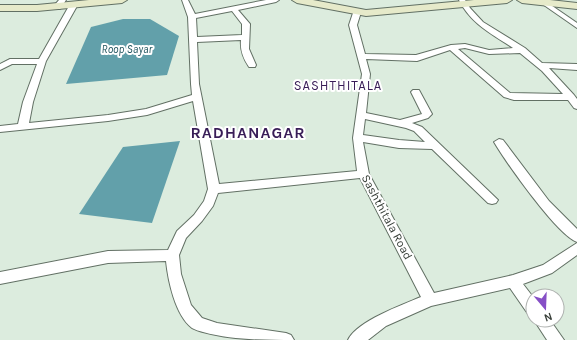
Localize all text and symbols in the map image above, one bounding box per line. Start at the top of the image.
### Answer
water label: Roop Sayar [102,43,154,56]
district label: SASHTHITALA [294,78,382,93]
district label: RADHANAGAR [190,123,306,142]
street label: Sashthitala Road [359,172,415,262]
north arrow [525,288,565,328]
text: N [542,310,554,324]

